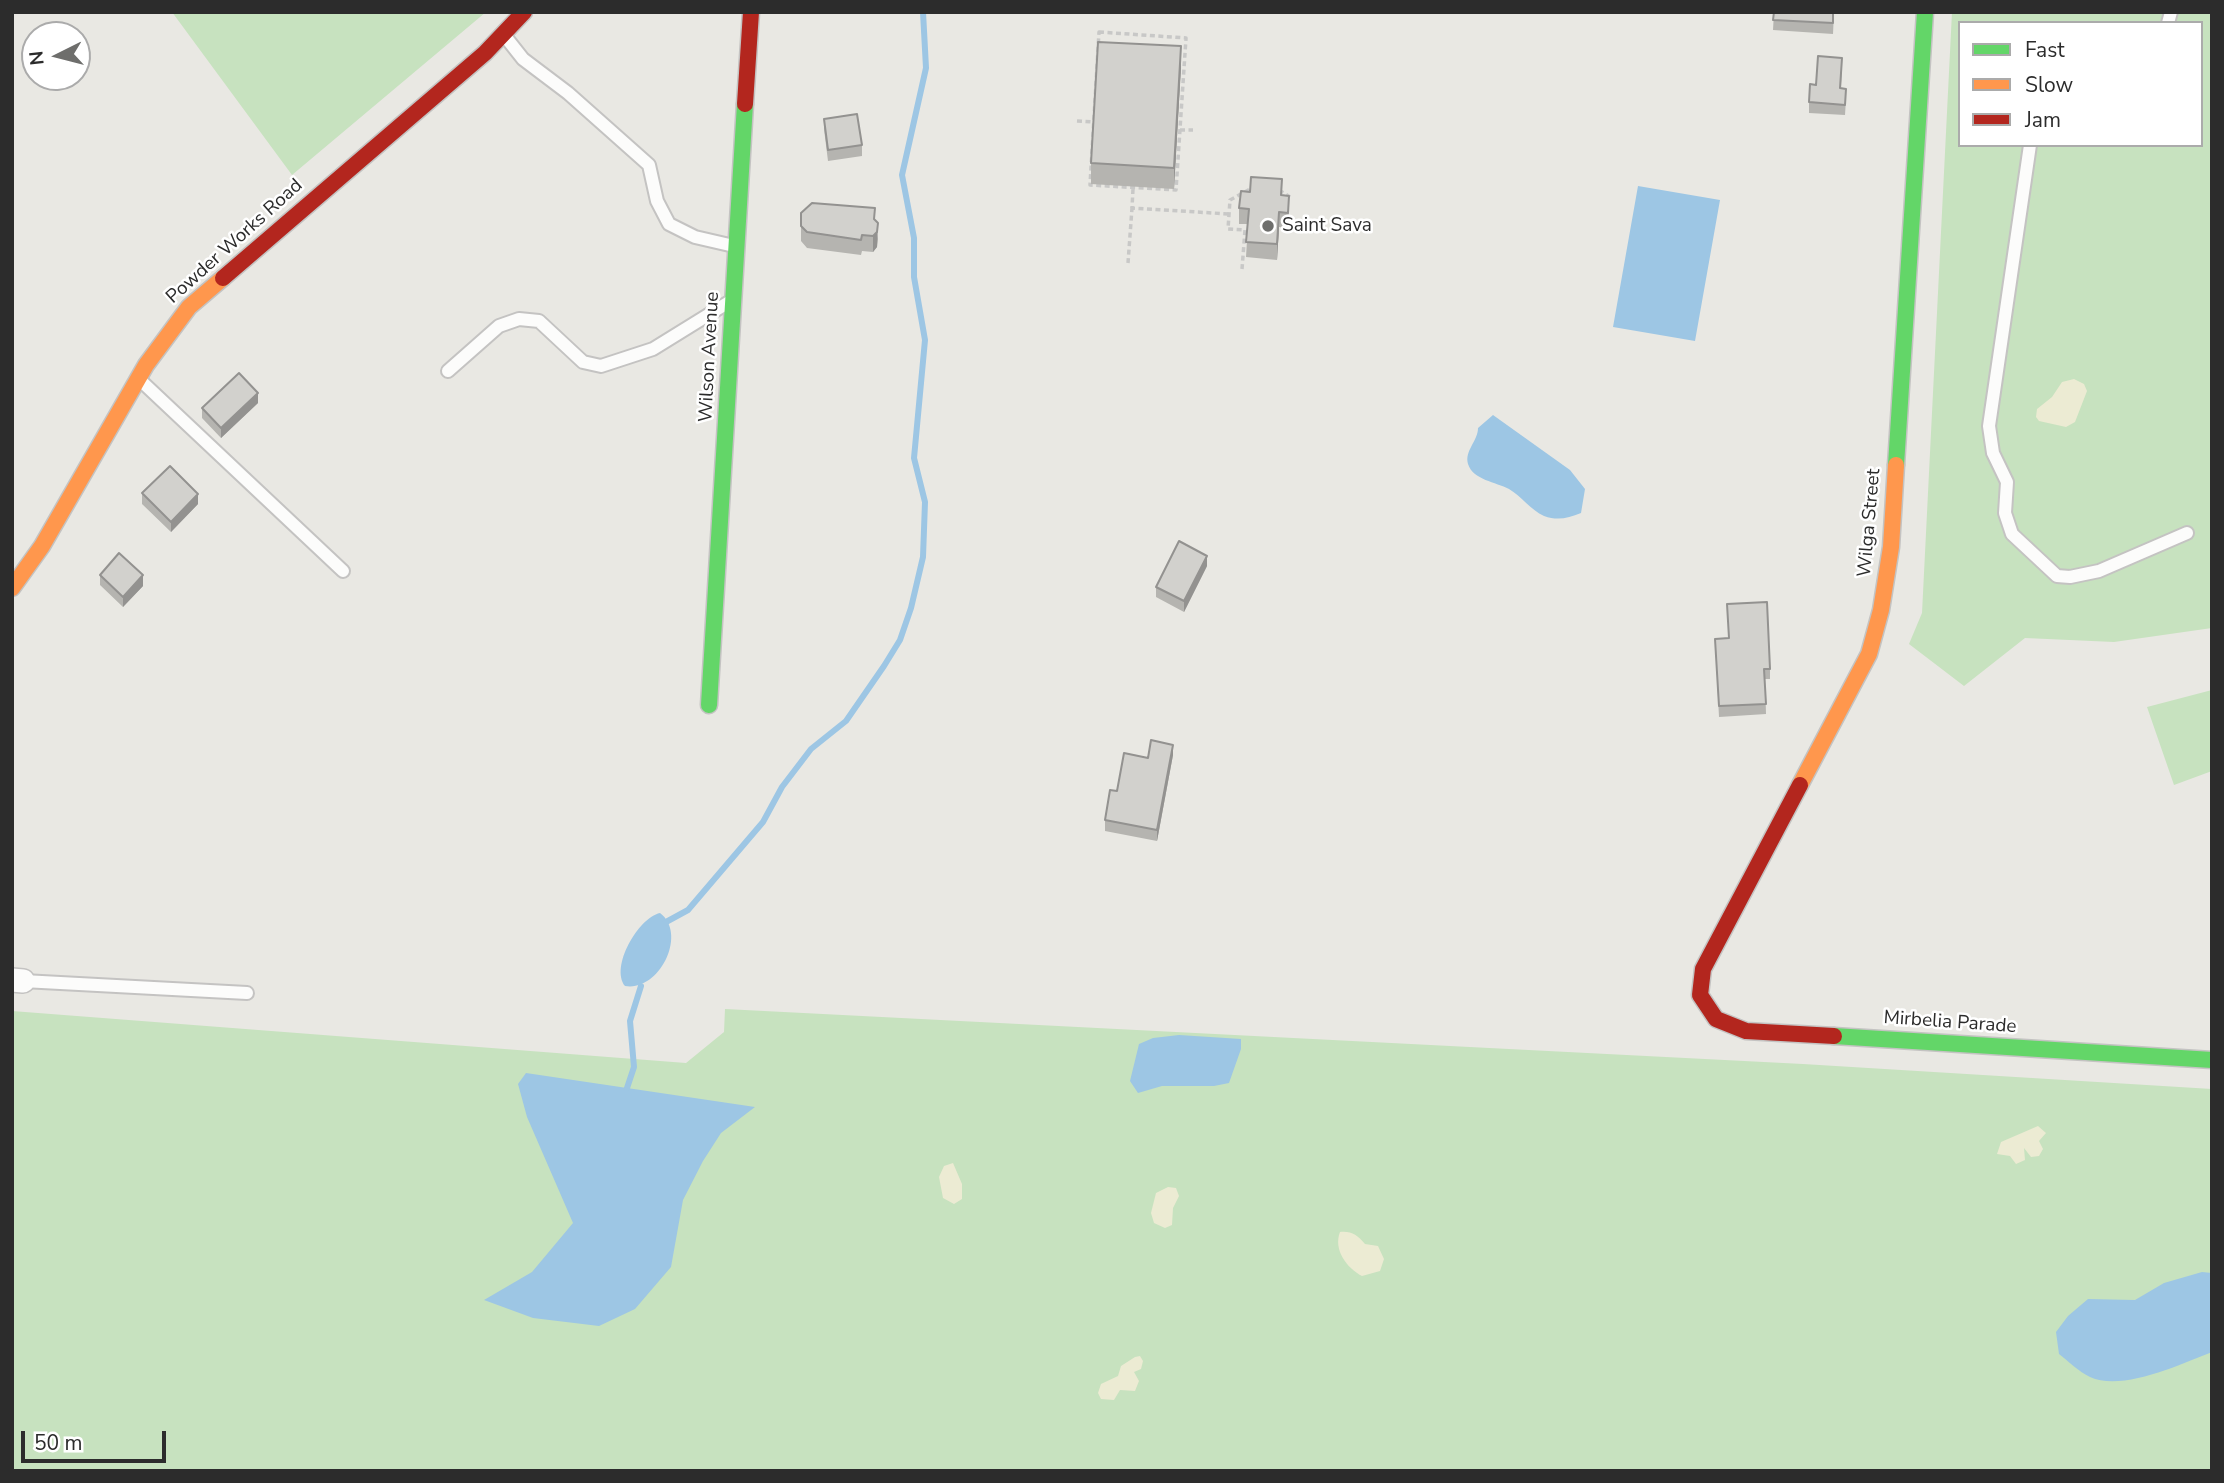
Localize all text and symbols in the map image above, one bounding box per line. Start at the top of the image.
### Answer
north arrow [21,21,91,91]
legend [1958,21,2203,147]
text: Fast [2025,36,2065,64]
text: N [23,50,51,66]
text: Slow [2025,71,2073,99]
text: Jam [2025,106,2061,134]
street label: Powder Works Road [162,175,308,309]
place label: Saint Sava [1282,215,1372,237]
marker: Saint Sava [1260,218,1276,234]
street label: Wilson Avenue [695,291,725,423]
street label: Wilga Street [1854,468,1886,578]
street label: Mirbelia Parade [1883,1007,2017,1039]
scale bar [24,1416,170,1460]
text: 50 m [34,1429,83,1457]

